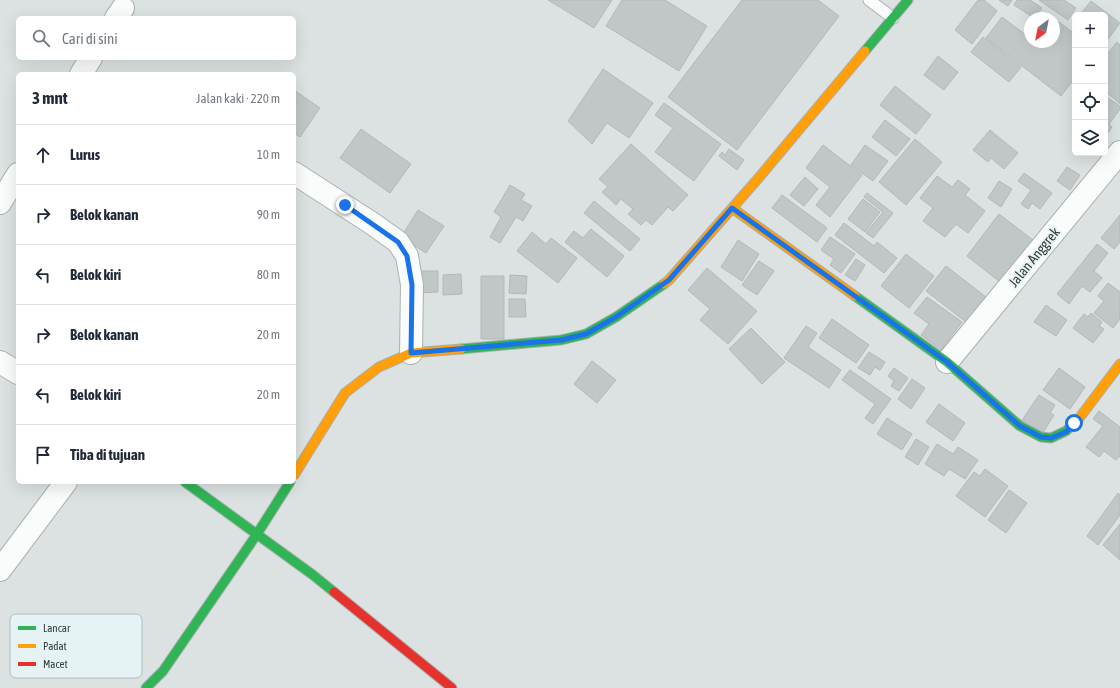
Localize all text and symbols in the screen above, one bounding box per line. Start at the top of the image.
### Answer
north arrow [1024,12,1060,48]
map controls [1072,12,1108,156]
button: + [1072,12,1108,48]
search box [16,16,296,60]
icon: search [30,27,52,49]
text: Cari di sini [62,30,118,47]
button: − [1072,48,1108,84]
button: locate [1072,84,1108,120]
text: 3 mnt [32,88,68,108]
text: Jalan kaki · 220 m [196,91,280,106]
button: layers [1072,120,1108,156]
icon: ahead [32,144,54,166]
text: Lurus [70,146,100,163]
text: 10 m [257,147,280,162]
route end [336,196,354,214]
icon: right [32,204,54,226]
text: Belok kanan [70,206,139,223]
text: 90 m [257,207,280,222]
street label: Jalan Anggrek [1005,224,1063,290]
icon: left [32,264,54,286]
text: Belok kiri [70,266,121,283]
text: 80 m [257,267,280,282]
icon: right [32,324,54,346]
text: Belok kanan [70,326,139,343]
text: 20 m [257,327,280,342]
icon: left [32,384,54,406]
text: Belok kiri [70,386,121,403]
text: 20 m [257,387,280,402]
route start [1065,414,1083,432]
icon: arrive [32,444,54,466]
text: Tiba di tujuan [70,446,145,463]
legend [10,614,142,678]
text: Lancar [43,622,71,634]
text: Padat [43,640,67,652]
text: Macet [43,658,68,670]

